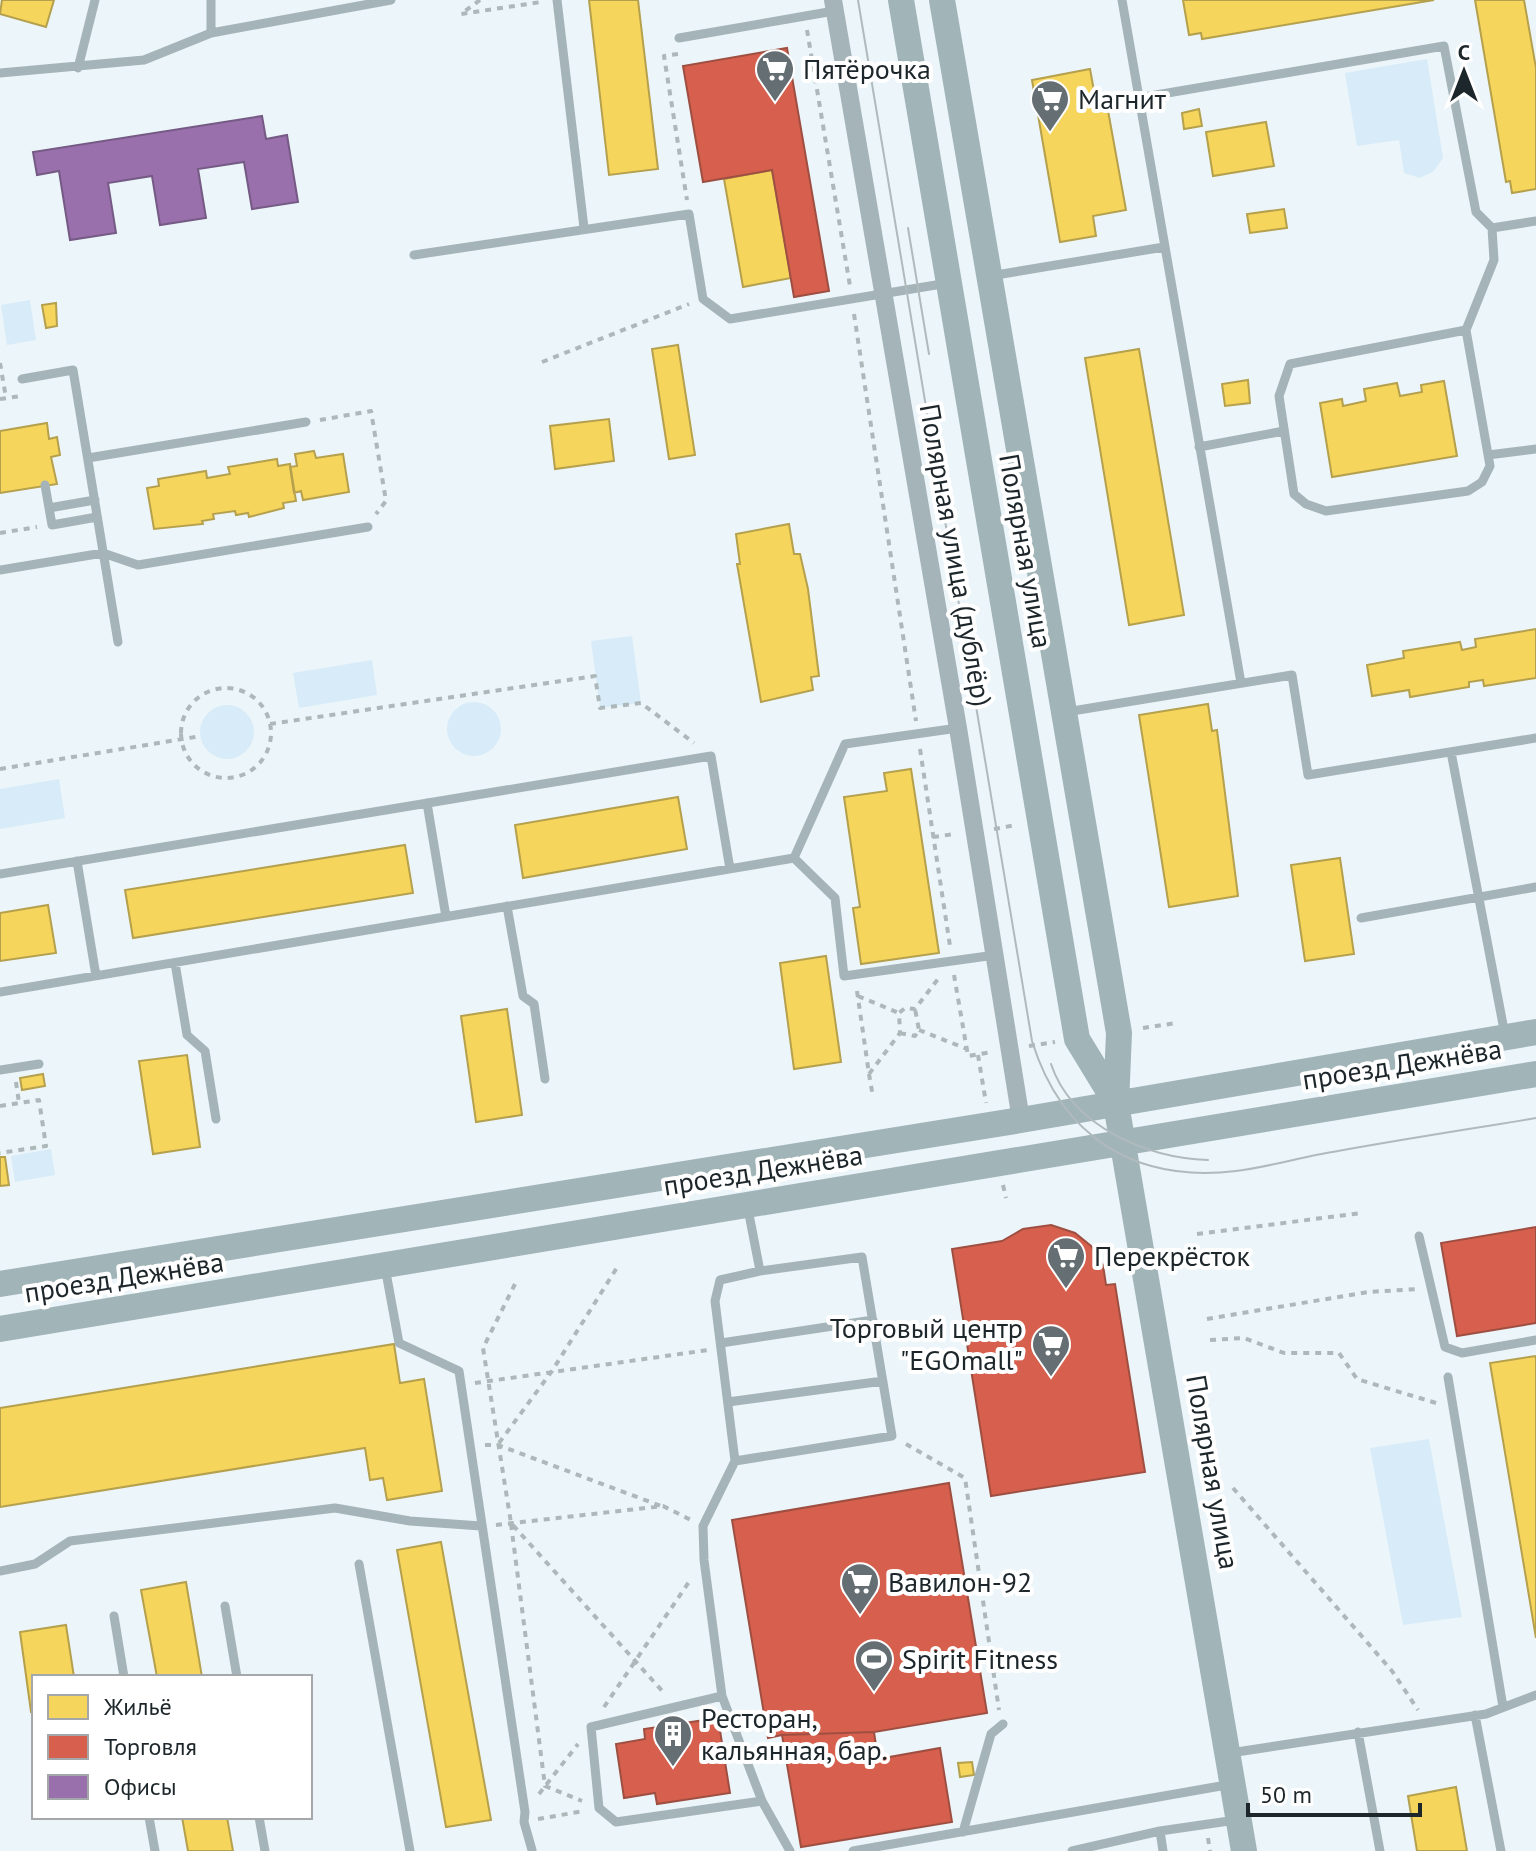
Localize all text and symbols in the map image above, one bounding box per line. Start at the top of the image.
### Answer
north arrow [1424,32,1504,112]
text: С [1458,38,1470,66]
supermarket icon: Пятёрочка [754,48,796,103]
place label: Пятёрочка [803,50,931,87]
supermarket icon: Магнит [1029,78,1071,133]
place label: Магнит [1078,80,1167,117]
street label: Полярная улица (дублёр) [912,401,1001,709]
street label: Полярная улица [991,451,1062,651]
street label: проезд Дежнёва [1300,1029,1504,1098]
street label: проезд Дежнёва [661,1135,865,1204]
supermarket icon: Перекрёсток [1045,1235,1087,1290]
place label: Перекрёсток [1094,1237,1250,1274]
street label: проезд Дежнёва [22,1242,226,1311]
place label: Торговый центр "EGOmall" [830,1309,1023,1378]
supermarket icon: Торговый центр "EGOmall" [1030,1323,1072,1378]
street label: Полярная улица [1178,1372,1249,1572]
supermarket icon: Вавилон-92 [839,1561,881,1616]
place label: Вавилон-92 [888,1563,1032,1600]
sports icon: Spirit Fitness [853,1638,895,1693]
place label: Spirit Fitness [902,1640,1058,1677]
legend [32,1675,312,1819]
text: Жильё [103,1691,172,1722]
place label: Ресторан, кальянная, бар. [701,1699,887,1768]
building icon: Ресторан, кальянная, бар. [652,1713,694,1768]
text: Торговля [104,1731,197,1762]
scale bar [1248,1767,1420,1817]
text: Офисы [104,1771,177,1802]
text: 50 m [1260,1779,1312,1810]

